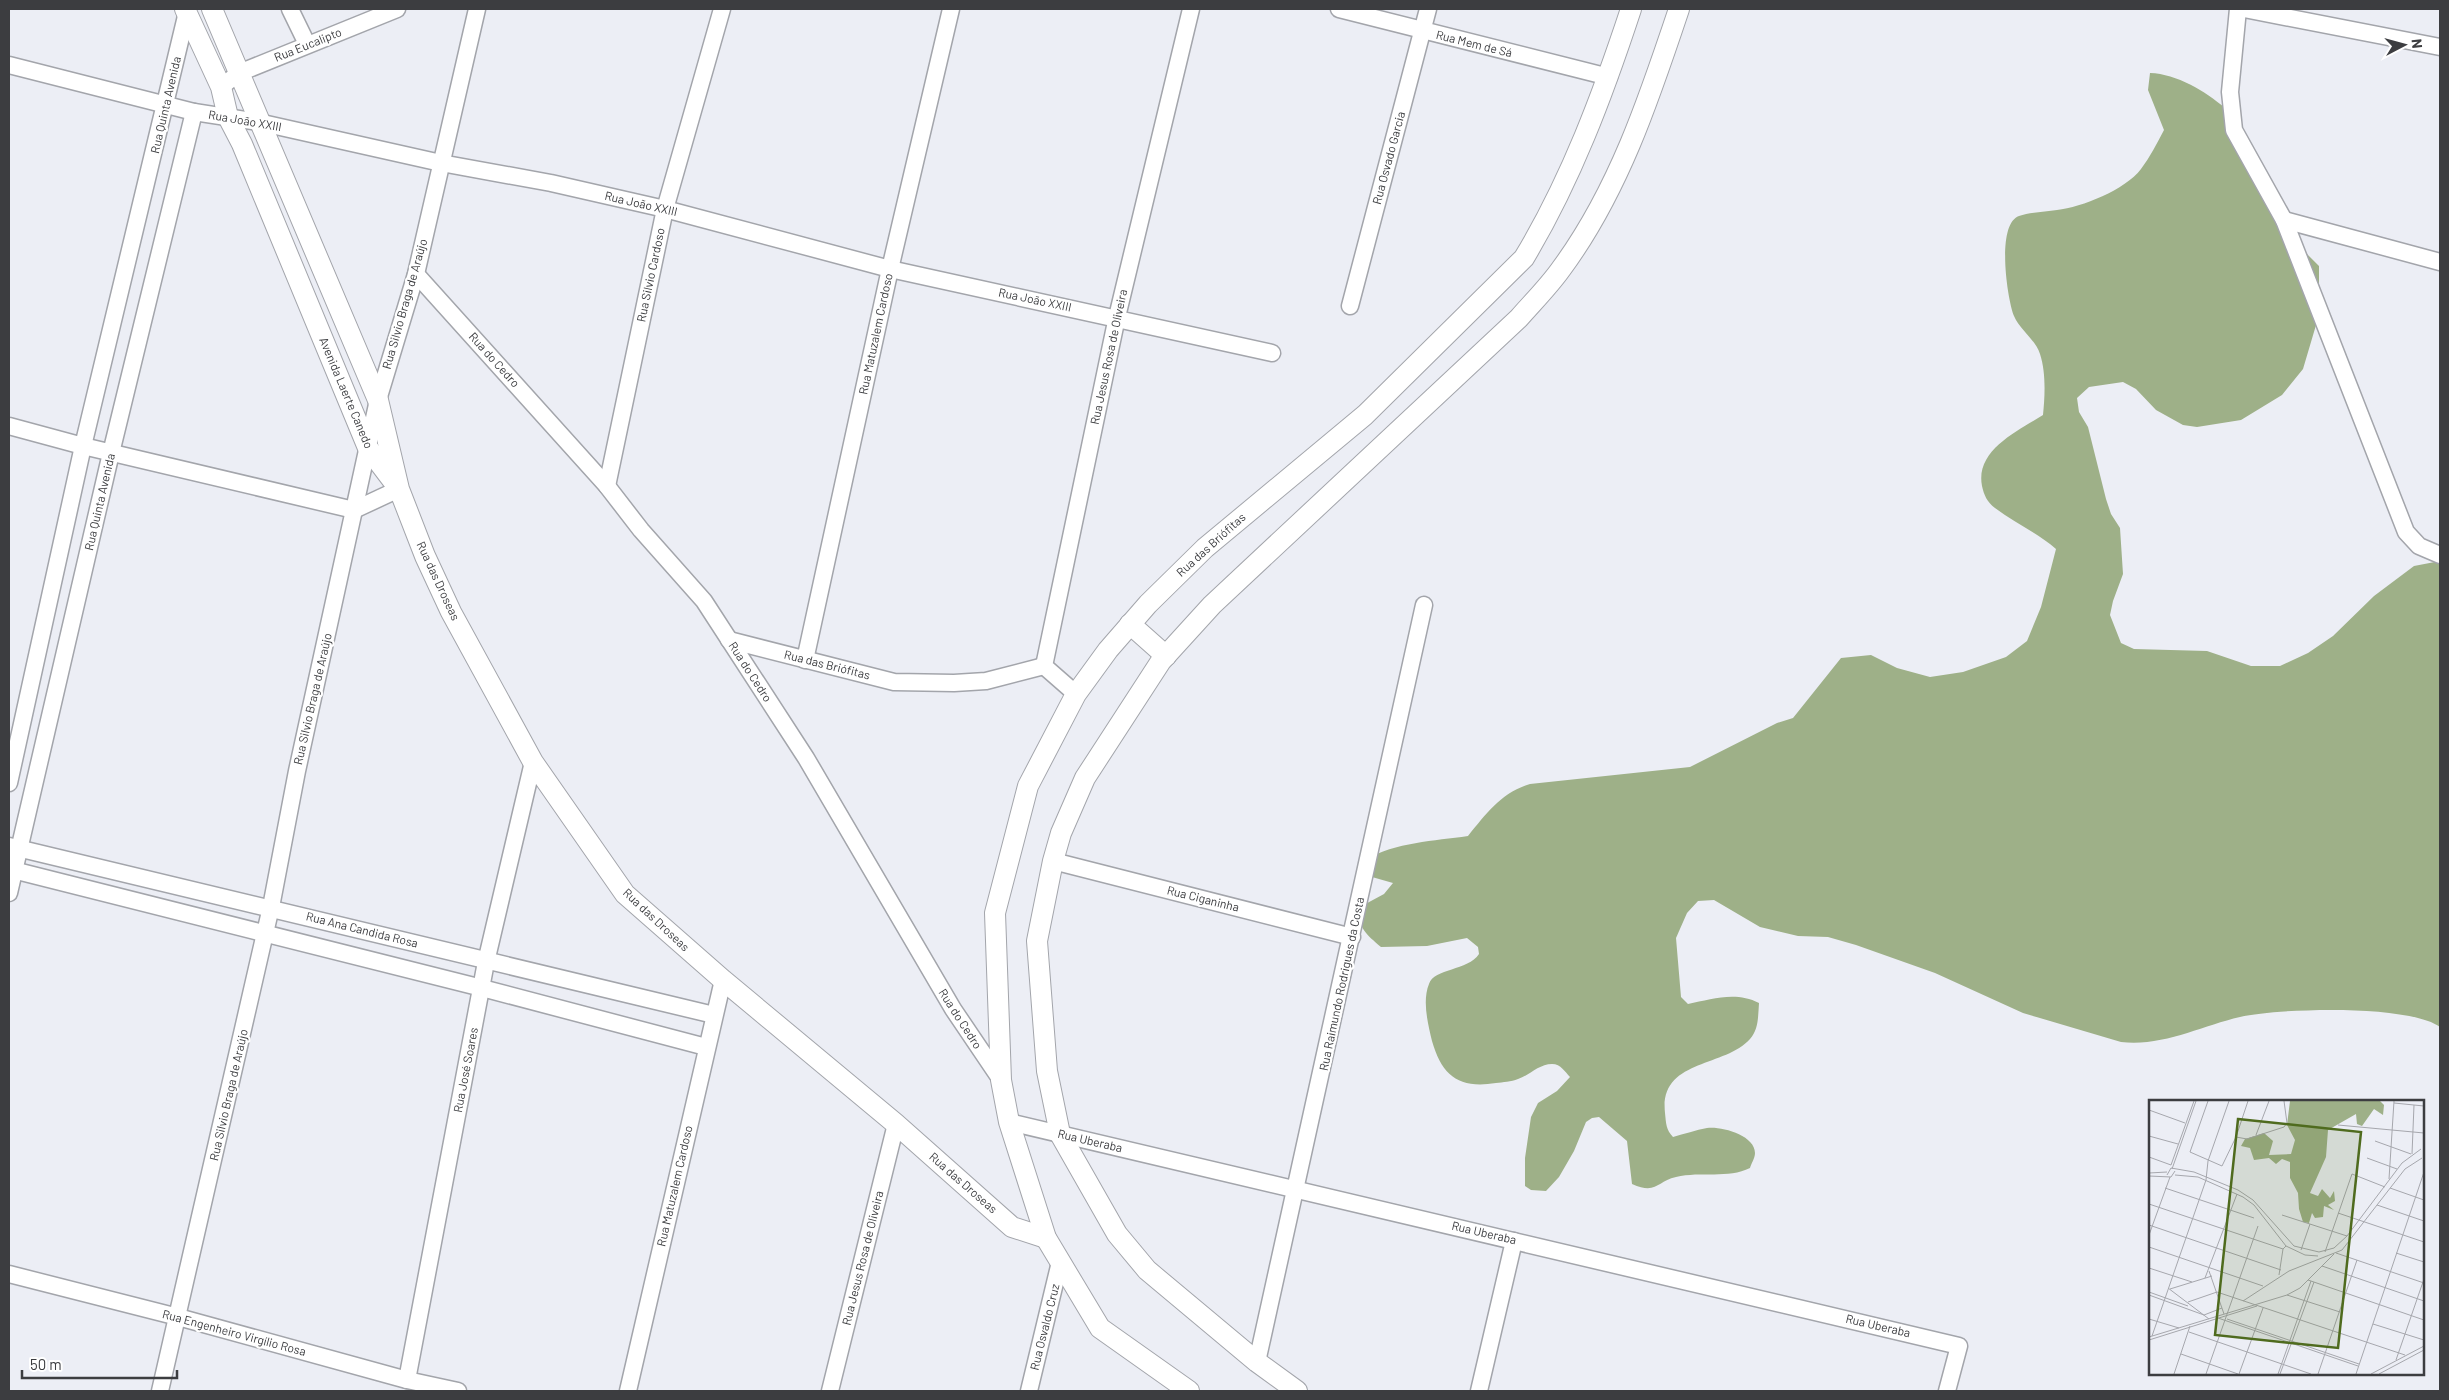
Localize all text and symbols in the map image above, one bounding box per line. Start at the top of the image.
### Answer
north arrow [2379,20,2429,70]
street label: Rua Eucalipto [272,24,343,64]
street label: Rua Mem de Sá [1435,27,1514,59]
text: N [2408,38,2426,49]
street label: Rua Quinta Avenida [147,55,183,155]
street label: Rua João XXIII [207,107,283,133]
street label: Rua Osvado Garcia [1369,110,1407,206]
street label: Rua João XXIII [603,188,679,218]
street label: Rua Silvio Cardoso [633,226,667,323]
street label: Rua Silvio Braga de Araújo [379,237,429,370]
street label: Rua Matuzalem Cardoso [855,272,895,396]
street label: Rua João XXIII [997,284,1073,314]
street label: Rua Jesus Rosa de Oliveira [1087,288,1129,426]
street label: Rua do Cedro [466,329,523,390]
street label: Avenida Laerte Canedo [317,335,377,450]
street label: Rua Quinta Avenida [81,452,117,552]
street label: Rua das Briófitas [1173,509,1248,579]
street label: Rua das Droseas [415,539,463,622]
street label: Rua Silvio Braga de Araújo [290,631,334,766]
street label: Rua do Cedro [726,639,775,704]
street label: Rua das Briófitas [783,647,872,682]
street label: Rua Ciganinha [1166,882,1241,914]
street label: Rua das Droseas [621,885,693,954]
street label: Rua Raimundo Rodrigues da Costa [1316,896,1366,1072]
street label: Rua Ana Candida Rosa [305,908,420,950]
street label: Rua do Cedro [936,986,985,1051]
street label: Rua José Soares [450,1026,480,1114]
street label: Rua Silvio Braga de Araújo [206,1027,250,1162]
inset map [2149,1100,2424,1375]
street label: Rua Matuzalem Cardoso [653,1124,695,1248]
street label: Rua Uberaba [1056,1126,1124,1154]
street label: Rua das Droseas [927,1149,1001,1216]
street label: Rua Jesus Rosa de Oliveira [839,1189,886,1326]
street label: Rua Uberaba [1450,1218,1518,1246]
street label: Rua Osvaldo Cruz [1027,1282,1062,1371]
street label: Rua Engenheiro Virgílio Rosa [161,1306,308,1358]
street label: Rua Uberaba [1844,1311,1912,1339]
scale bar [22,1348,178,1380]
text: 50 m [30,1355,62,1373]

